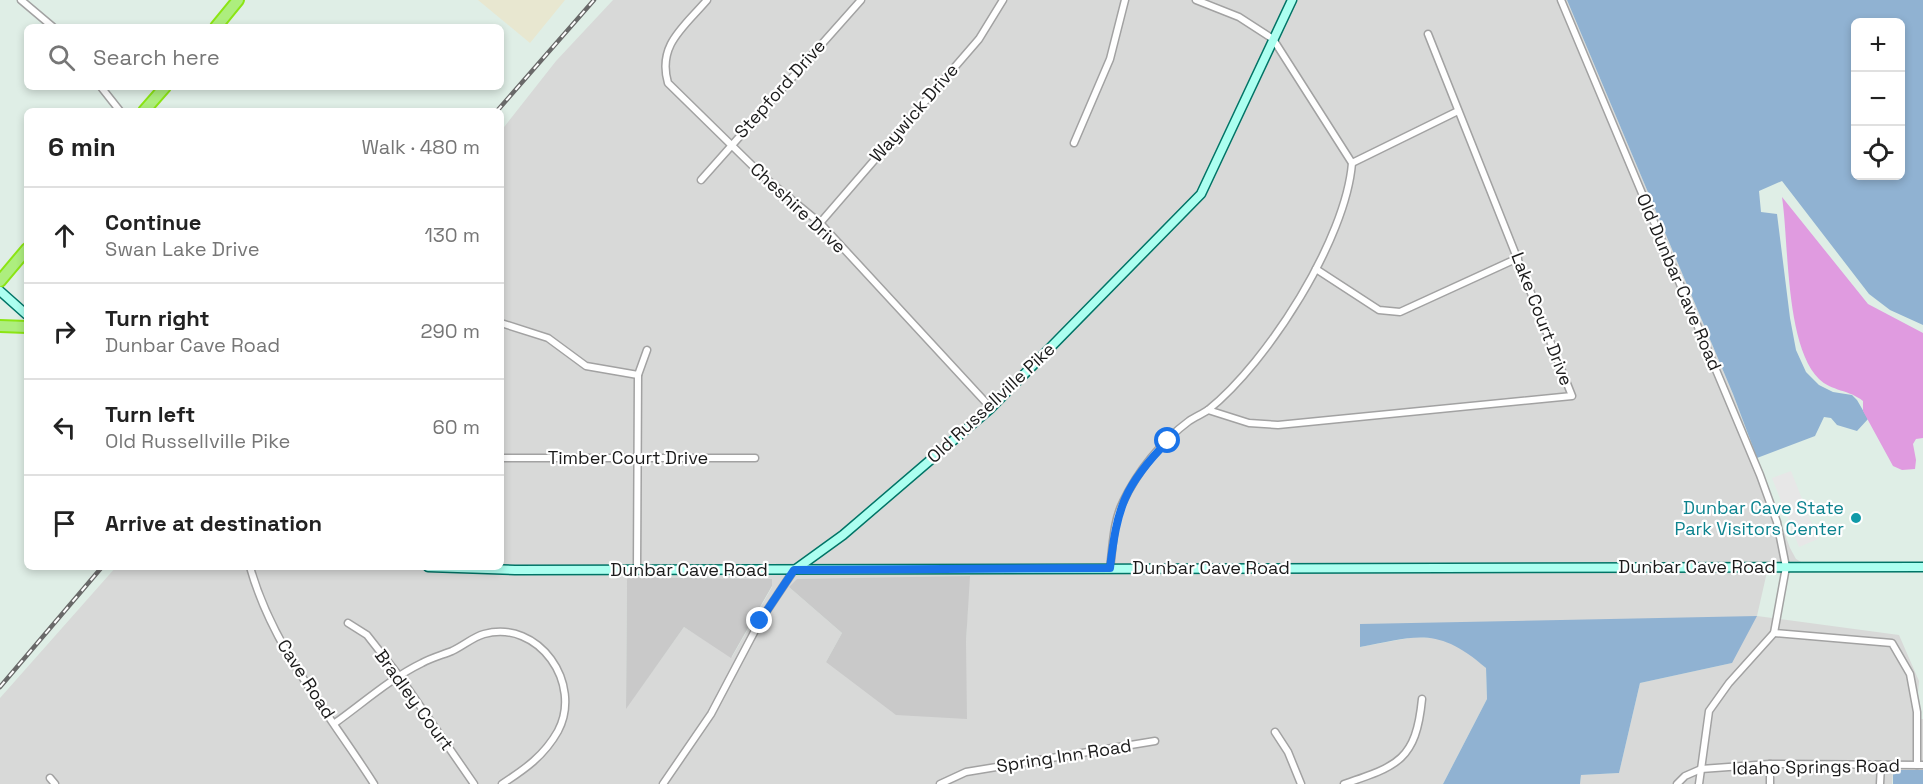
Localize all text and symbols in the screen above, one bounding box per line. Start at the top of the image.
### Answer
map controls [1851,18,1905,180]
button: + [1851,18,1905,72]
search box [24,24,504,90]
street label: Stepford Drive [729,34,830,143]
icon: search [45,41,78,74]
text: Search here [93,43,220,71]
street label: Waywick Drive [864,58,963,167]
button: − [1851,72,1905,126]
button: locate [1851,126,1905,180]
text: 6 min [48,130,116,164]
text: Walk · 480 m [361,134,480,160]
street label: Cheshire Drive [746,157,851,258]
street label: Old Dunbar Cave Road [1632,190,1727,374]
text: Continue [105,208,201,236]
icon: ahead [48,219,81,252]
text: 130 m [424,222,480,248]
text: Swan Lake Drive [105,236,260,262]
street label: Lake Court Drive [1506,249,1579,389]
text: Turn right [105,304,210,332]
icon: right [48,315,81,348]
text: 290 m [421,318,480,344]
text: Dunbar Cave Road [105,332,280,358]
street label: Old Russellville Pike [922,337,1060,468]
text: Turn left [105,400,195,428]
icon: left [48,411,81,444]
text: 60 m [433,414,480,440]
route start [1154,427,1180,453]
text: Old Russellville Pike [105,428,290,454]
street label: Timber Court Drive [548,446,708,469]
place label: Dunbar Cave State Park Visitors Center [1675,496,1844,540]
icon: arrive [48,507,81,540]
text: Arrive at destination [105,509,322,537]
marker: Dunbar Cave State Park Visitors Center [1849,511,1863,525]
street label: Dunbar Cave Road [1618,555,1776,578]
street label: Dunbar Cave Road [1132,556,1290,579]
street label: Dunbar Cave Road [610,558,768,581]
route end [746,607,772,633]
street label: Cave Road [272,635,341,723]
street label: Bradley Court [370,645,459,755]
street label: Spring Inn Road [995,733,1133,778]
street label: Idaho Springs Road [1732,754,1900,779]

